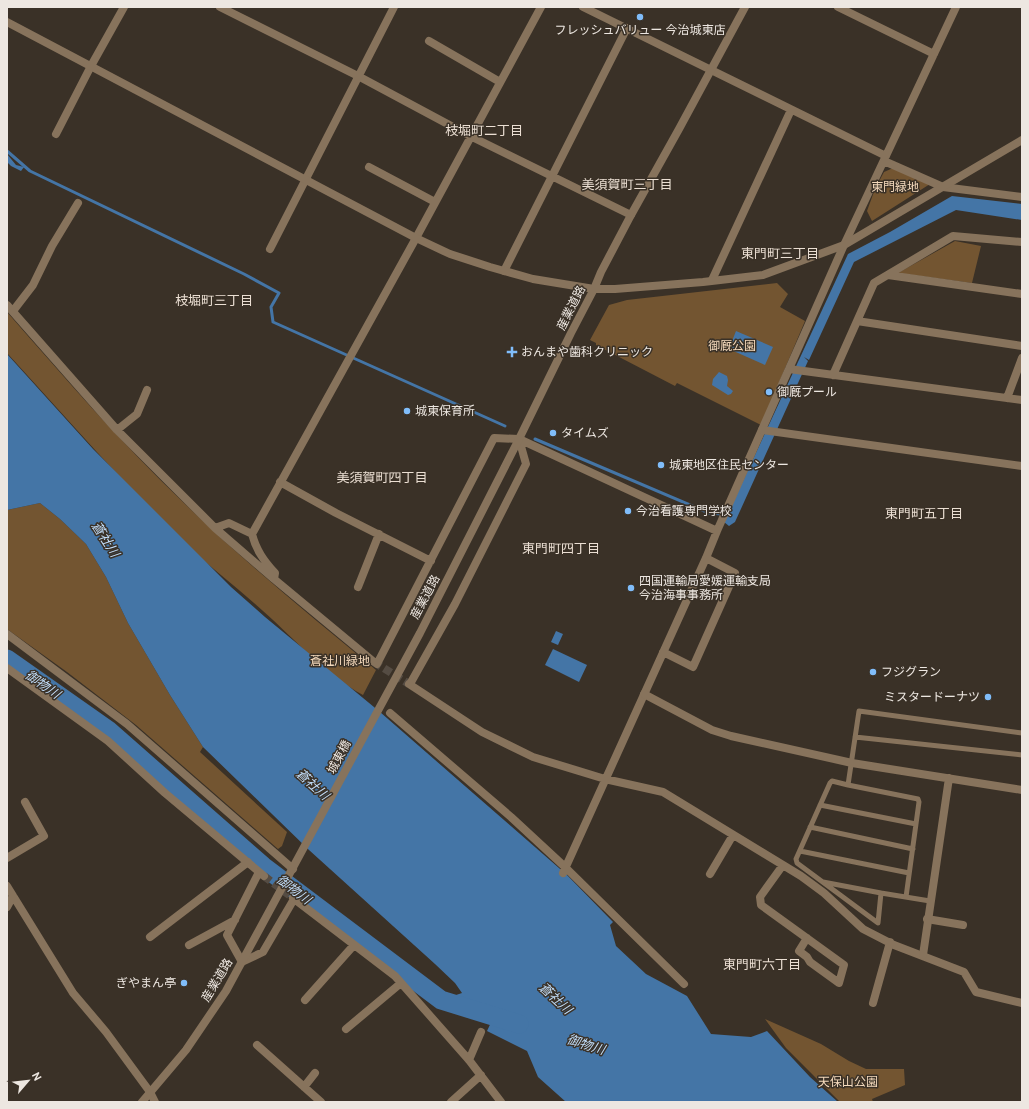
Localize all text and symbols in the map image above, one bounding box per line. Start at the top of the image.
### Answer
marker: フレッシュバリュー 今治城東店 [635,12,645,22]
place label: フレッシュバリュー 今治城東店 [555,23,725,39]
district label: 枝堀町二丁目 [445,124,523,140]
district label: 美須賀町三丁目 [581,178,673,194]
park label: 東門緑地 [871,180,919,196]
district label: 東門町三丁目 [741,247,819,263]
street label: 産業道路 [554,283,590,333]
district label: 枝堀町三丁目 [175,294,253,310]
park label: 御厩公園 [708,339,756,355]
place label: おんまや歯科クリニック [521,345,653,361]
marker: おんまや歯科クリニック [506,346,518,358]
place label: 御厩プール [777,385,837,401]
marker: 御厩プール [764,387,774,397]
place label: 城東保育所 [415,404,475,420]
marker: 城東保育所 [402,406,412,416]
place label: タイムズ [561,426,609,442]
marker: タイムズ [548,428,558,438]
place label: 城東地区住民センター [669,458,789,474]
marker: 城東地区住民センター [656,460,666,470]
district label: 美須賀町四丁目 [336,471,428,487]
place label: 今治看護専門学校 [636,504,732,520]
marker: 今治看護専門学校 [623,506,633,516]
district label: 東門町五丁目 [885,507,963,523]
water label: 蒼社川 [87,519,123,562]
district label: 東門町四丁目 [522,542,600,558]
street label: 産業道路 [408,573,444,622]
place label: 四国運輸局愛媛運輸支局 今治海事事務所 [639,574,771,604]
marker: 四国運輸局愛媛運輸支局 今治海事事務所 [626,583,636,593]
park label: 蒼社川緑地 [310,654,370,670]
place label: フジグラン [881,665,941,681]
marker: フジグラン [868,667,878,677]
water label: 御物川 [21,668,64,705]
place label: ミスタードーナツ [884,690,980,706]
marker: ミスタードーナツ [983,692,993,702]
street label: 城東橋 [324,738,355,777]
water label: 蒼社川 [292,766,333,806]
water label: 御物川 [272,872,315,910]
street label: 産業道路 [199,956,237,1005]
district label: 東門町六丁目 [723,958,801,974]
place label: ぎやまん亭 [116,976,176,992]
marker: ぎやまん亭 [179,978,189,988]
water label: 蒼社川 [535,980,576,1020]
water label: 御物川 [564,1033,608,1060]
north arrow [8,1061,48,1101]
text: N [28,1070,44,1084]
park label: 天保山公園 [818,1075,878,1091]

